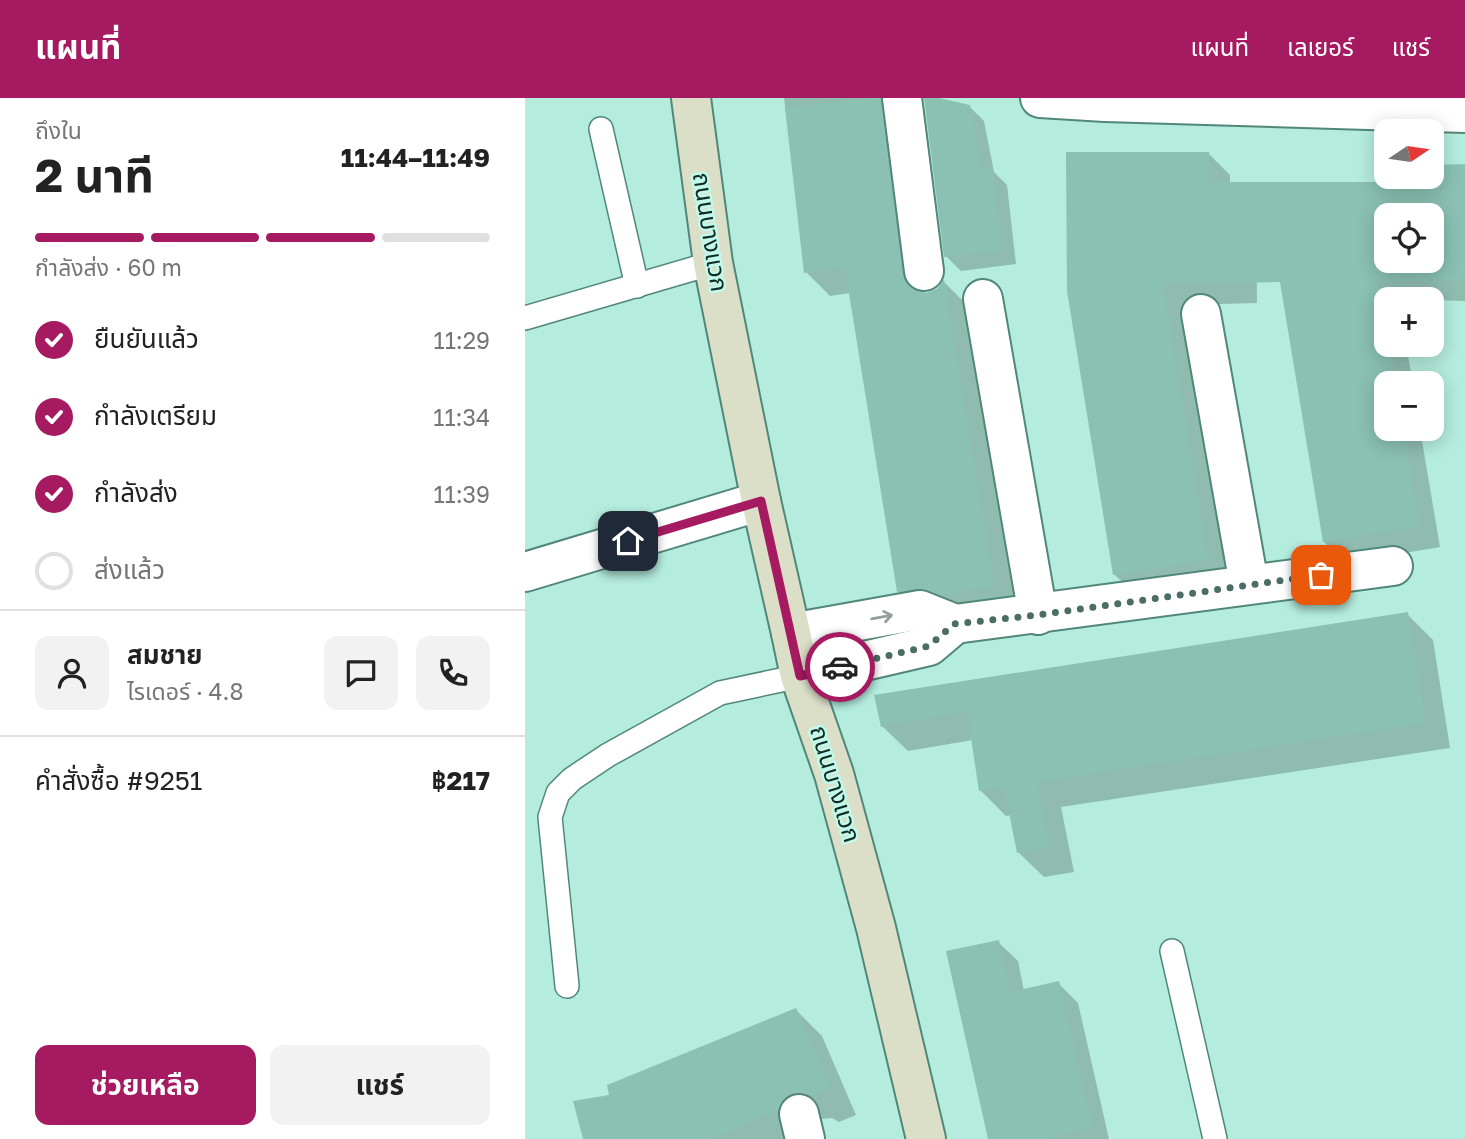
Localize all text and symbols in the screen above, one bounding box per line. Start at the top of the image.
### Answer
text: แผนที่ [35,27,121,66]
text: แผนที่ [1191,32,1249,61]
text: เลเยอร์ [1287,32,1354,61]
text: แชร์ [1392,32,1430,61]
text: ถึงใน [35,116,82,144]
north arrow [1374,119,1444,189]
map controls [1374,119,1444,441]
text: 11:44–11:49 [341,142,490,173]
text: 2 นาที [35,147,154,202]
street label: ถนนบางแวก [688,170,735,294]
button: locate [1374,203,1444,273]
text: กำลังส่ง · 60 m [35,253,182,281]
button: + [1374,287,1444,357]
icon: check [35,321,73,359]
text: ยืนยันแล้ว [94,323,199,354]
text: 11:29 [434,326,490,354]
button: − [1374,371,1444,441]
icon: check [35,398,73,436]
text: กำลังเตรียม [94,400,217,431]
text: 11:34 [433,403,490,431]
icon: check [35,475,73,513]
text: กำลังส่ง [94,477,178,508]
text: 11:39 [433,480,490,508]
pin [598,511,658,571]
icon: home [609,522,647,560]
pin [1291,545,1351,605]
text: ส่งแล้ว [94,554,165,585]
icon: bag [1302,556,1340,594]
one-way arrow [870,610,893,623]
courier [805,632,875,702]
button: person [35,636,109,710]
button: chat [324,636,398,710]
button: phone [416,636,490,710]
text: สมชาย [127,639,203,670]
icon: car [821,648,859,686]
text: ไรเดอร์ · 4.8 [127,677,244,705]
street label: ถนนบางแวก [805,722,868,845]
text: คำสั่งซื้อ #9251 [35,765,202,796]
text: ฿217 [431,765,490,796]
button: ช่วยเหลือ [35,1045,256,1125]
button: แชร์ [270,1045,490,1125]

